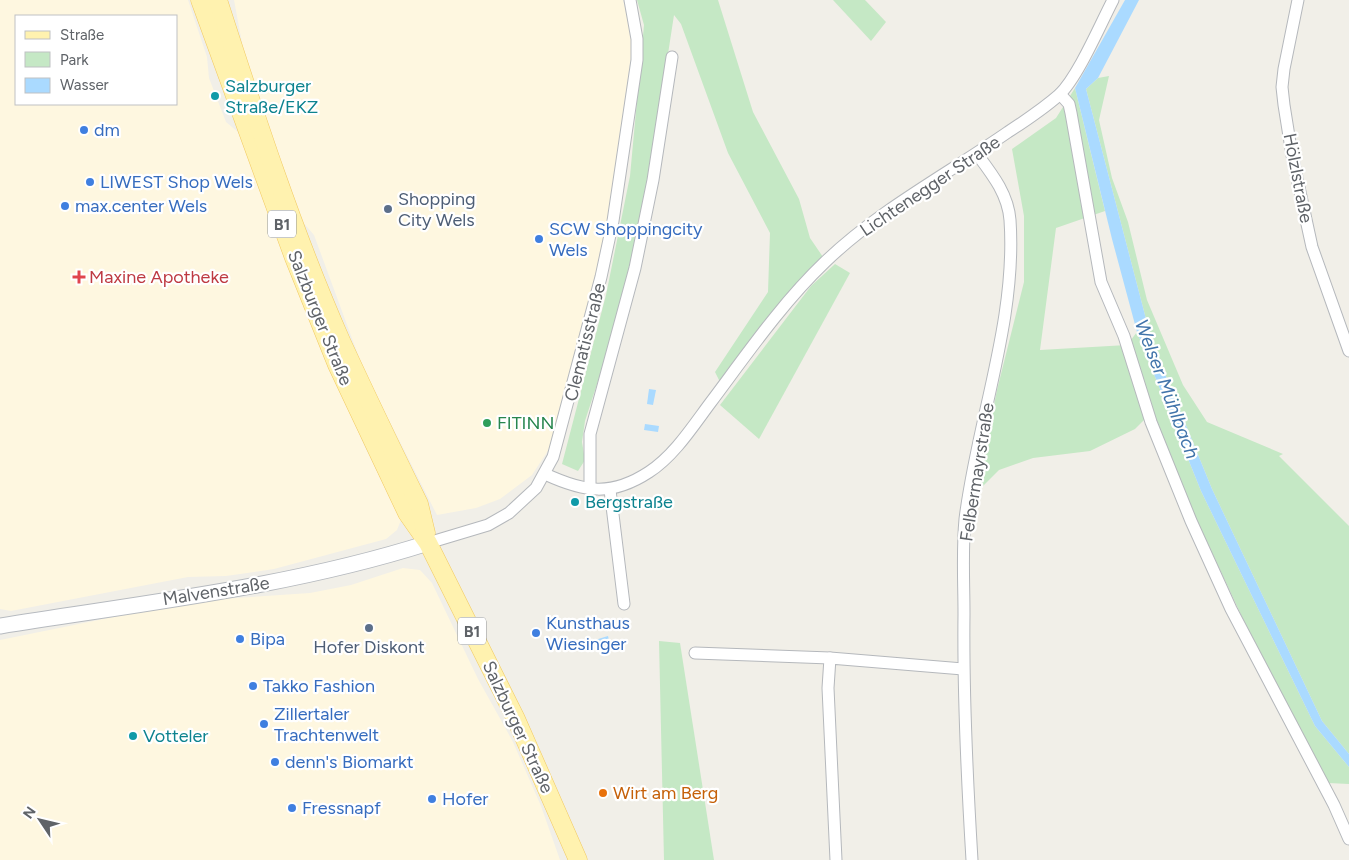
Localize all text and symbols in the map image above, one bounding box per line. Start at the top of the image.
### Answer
legend [15,15,178,105]
text: Straße [60,26,104,44]
text: Park [60,51,89,69]
place label: Salzburger Straße/EKZ [225,75,318,118]
text: Wasser [60,76,109,94]
marker: Salzburger Straße/EKZ [209,90,221,102]
place label: dm [94,119,120,141]
marker: dm [78,124,90,136]
street label: Lichtenegger Straße [856,131,1004,241]
street label: Hölzlstraße [1279,131,1318,225]
place label: LIWEST Shop Wels [100,171,253,193]
marker: LIWEST Shop Wels [84,176,96,188]
place label: Shopping City Wels [398,188,476,231]
place label: max.center Wels [75,195,207,217]
marker: max.center Wels [59,200,71,212]
marker: Shopping City Wels [382,203,394,215]
road number: B1 [268,210,296,238]
place label: SCW Shoppingcity Wels [549,218,703,261]
marker: SCW Shoppingcity Wels [533,233,545,245]
street label: Salzburger Straße [283,247,357,389]
place label: Maxine Apotheke [89,266,229,288]
marker: Maxine Apotheke [73,271,85,283]
street label: Clematisstraße [560,280,610,403]
water label: Welser Mühlbach [1130,316,1204,462]
street label: Felbermayrstraße [955,401,999,543]
place label: FITINN [497,412,554,434]
marker: FITINN [481,417,493,429]
place label: Bergstraße [585,491,673,513]
marker: Bergstraße [569,496,581,508]
street label: Malvenstraße [161,572,271,610]
place label: Kunsthaus Wiesinger [546,612,630,655]
road number: B1 [458,618,486,644]
marker: Hofer Diskont [363,622,375,634]
marker: Kunsthaus Wiesinger [530,627,542,639]
place label: Bipa [250,628,285,650]
marker: Bipa [234,633,246,645]
place label: Hofer Diskont [313,636,425,658]
street label: Salzburger Straße [478,657,558,797]
place label: Takko Fashion [263,675,375,697]
marker: Takko Fashion [247,680,259,692]
place label: Zillertaler Trachtenwelt [274,703,379,746]
marker: Zillertaler Trachtenwelt [258,718,270,730]
place label: Votteler [143,725,208,747]
marker: Votteler [127,730,139,742]
place label: denn's Biomarkt [285,751,414,773]
marker: denn's Biomarkt [269,756,281,768]
place label: Wirt am Berg [613,782,718,804]
marker: Wirt am Berg [597,787,609,799]
place label: Hofer [442,788,488,810]
marker: Hofer [426,793,438,805]
north arrow [15,795,65,845]
place label: Fressnapf [302,797,381,819]
marker: Fressnapf [286,802,298,814]
text: N [20,804,40,822]

